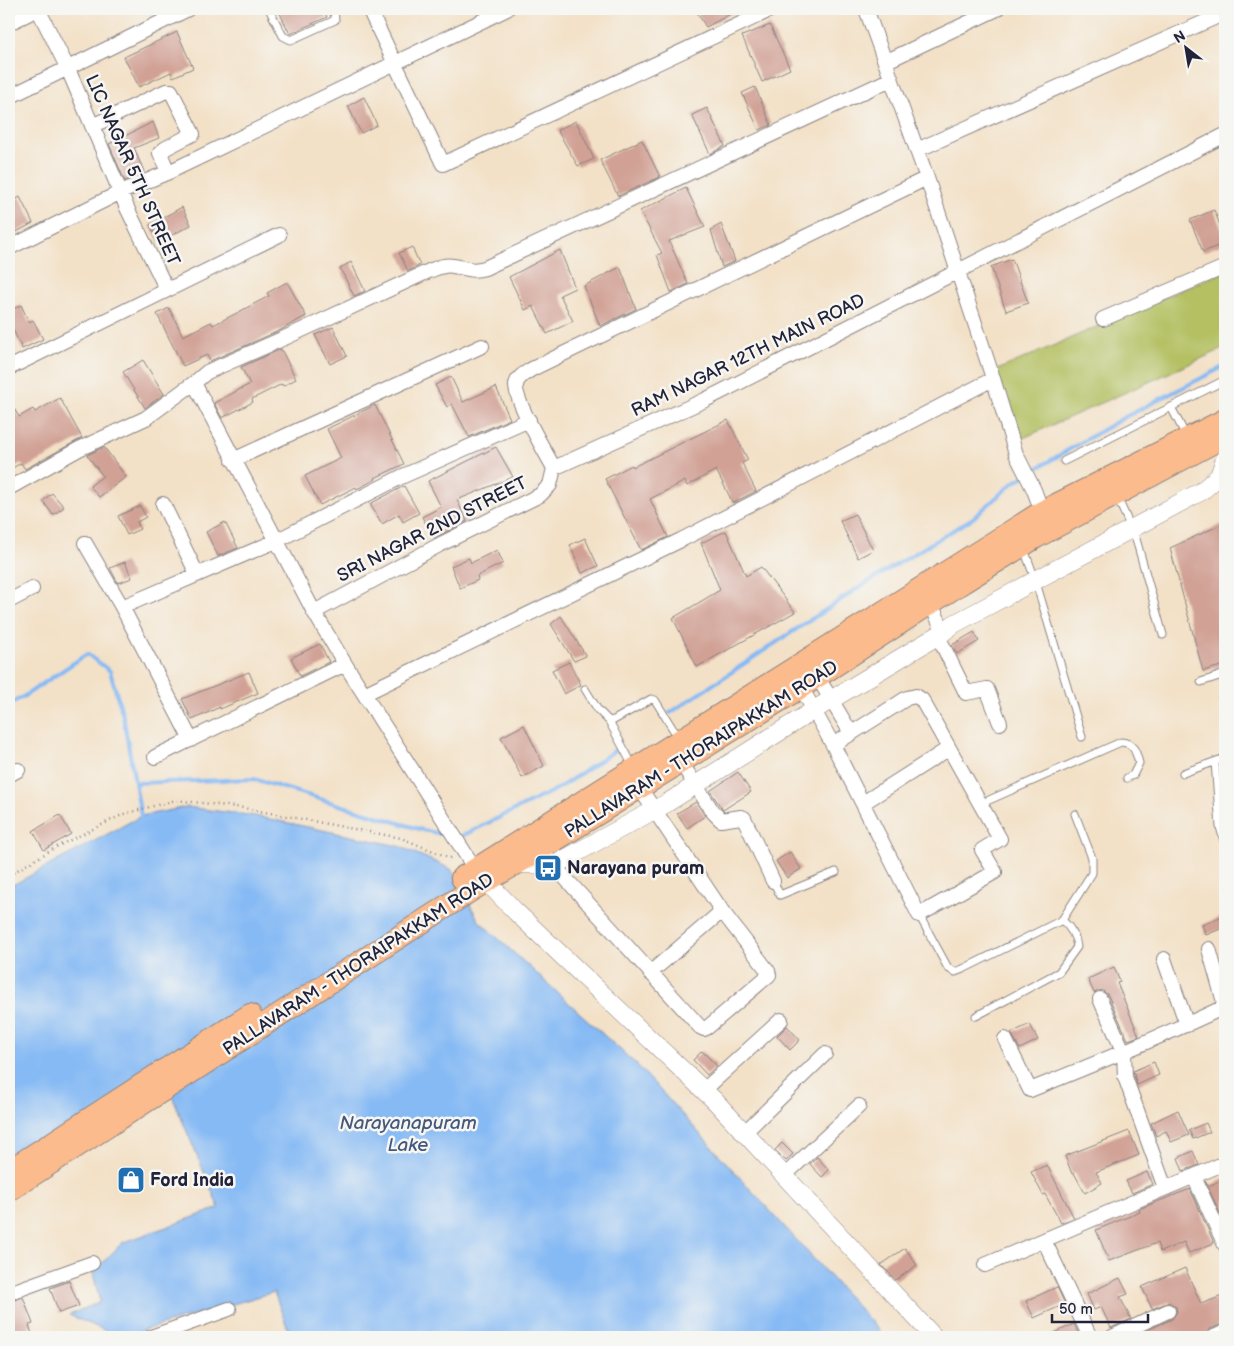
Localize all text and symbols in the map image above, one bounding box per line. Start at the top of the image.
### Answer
north arrow [1162,22,1212,72]
text: N [1171,27,1188,47]
street label: LIC NAGAR 5TH STREET [81,71,184,269]
street label: RAM NAGAR 12TH MAIN ROAD [628,290,868,421]
street label: SRI NAGAR 2ND STREET [334,472,531,587]
street label: PALLAVARAM - THORAIPAKKAM ROAD [561,656,842,843]
bus stop icon: Narayana puram [533,853,563,883]
place label: Narayana puram [567,858,704,879]
street label: PALLAVARAM - THORAIPAKKAM ROAD [219,869,498,1060]
water label: Narayanapuram Lake [339,1112,477,1157]
shop icon: Ford India [116,1165,146,1195]
place label: Ford India [150,1170,234,1191]
scale bar [1052,1291,1148,1323]
text: 50 m [1059,1300,1093,1319]

